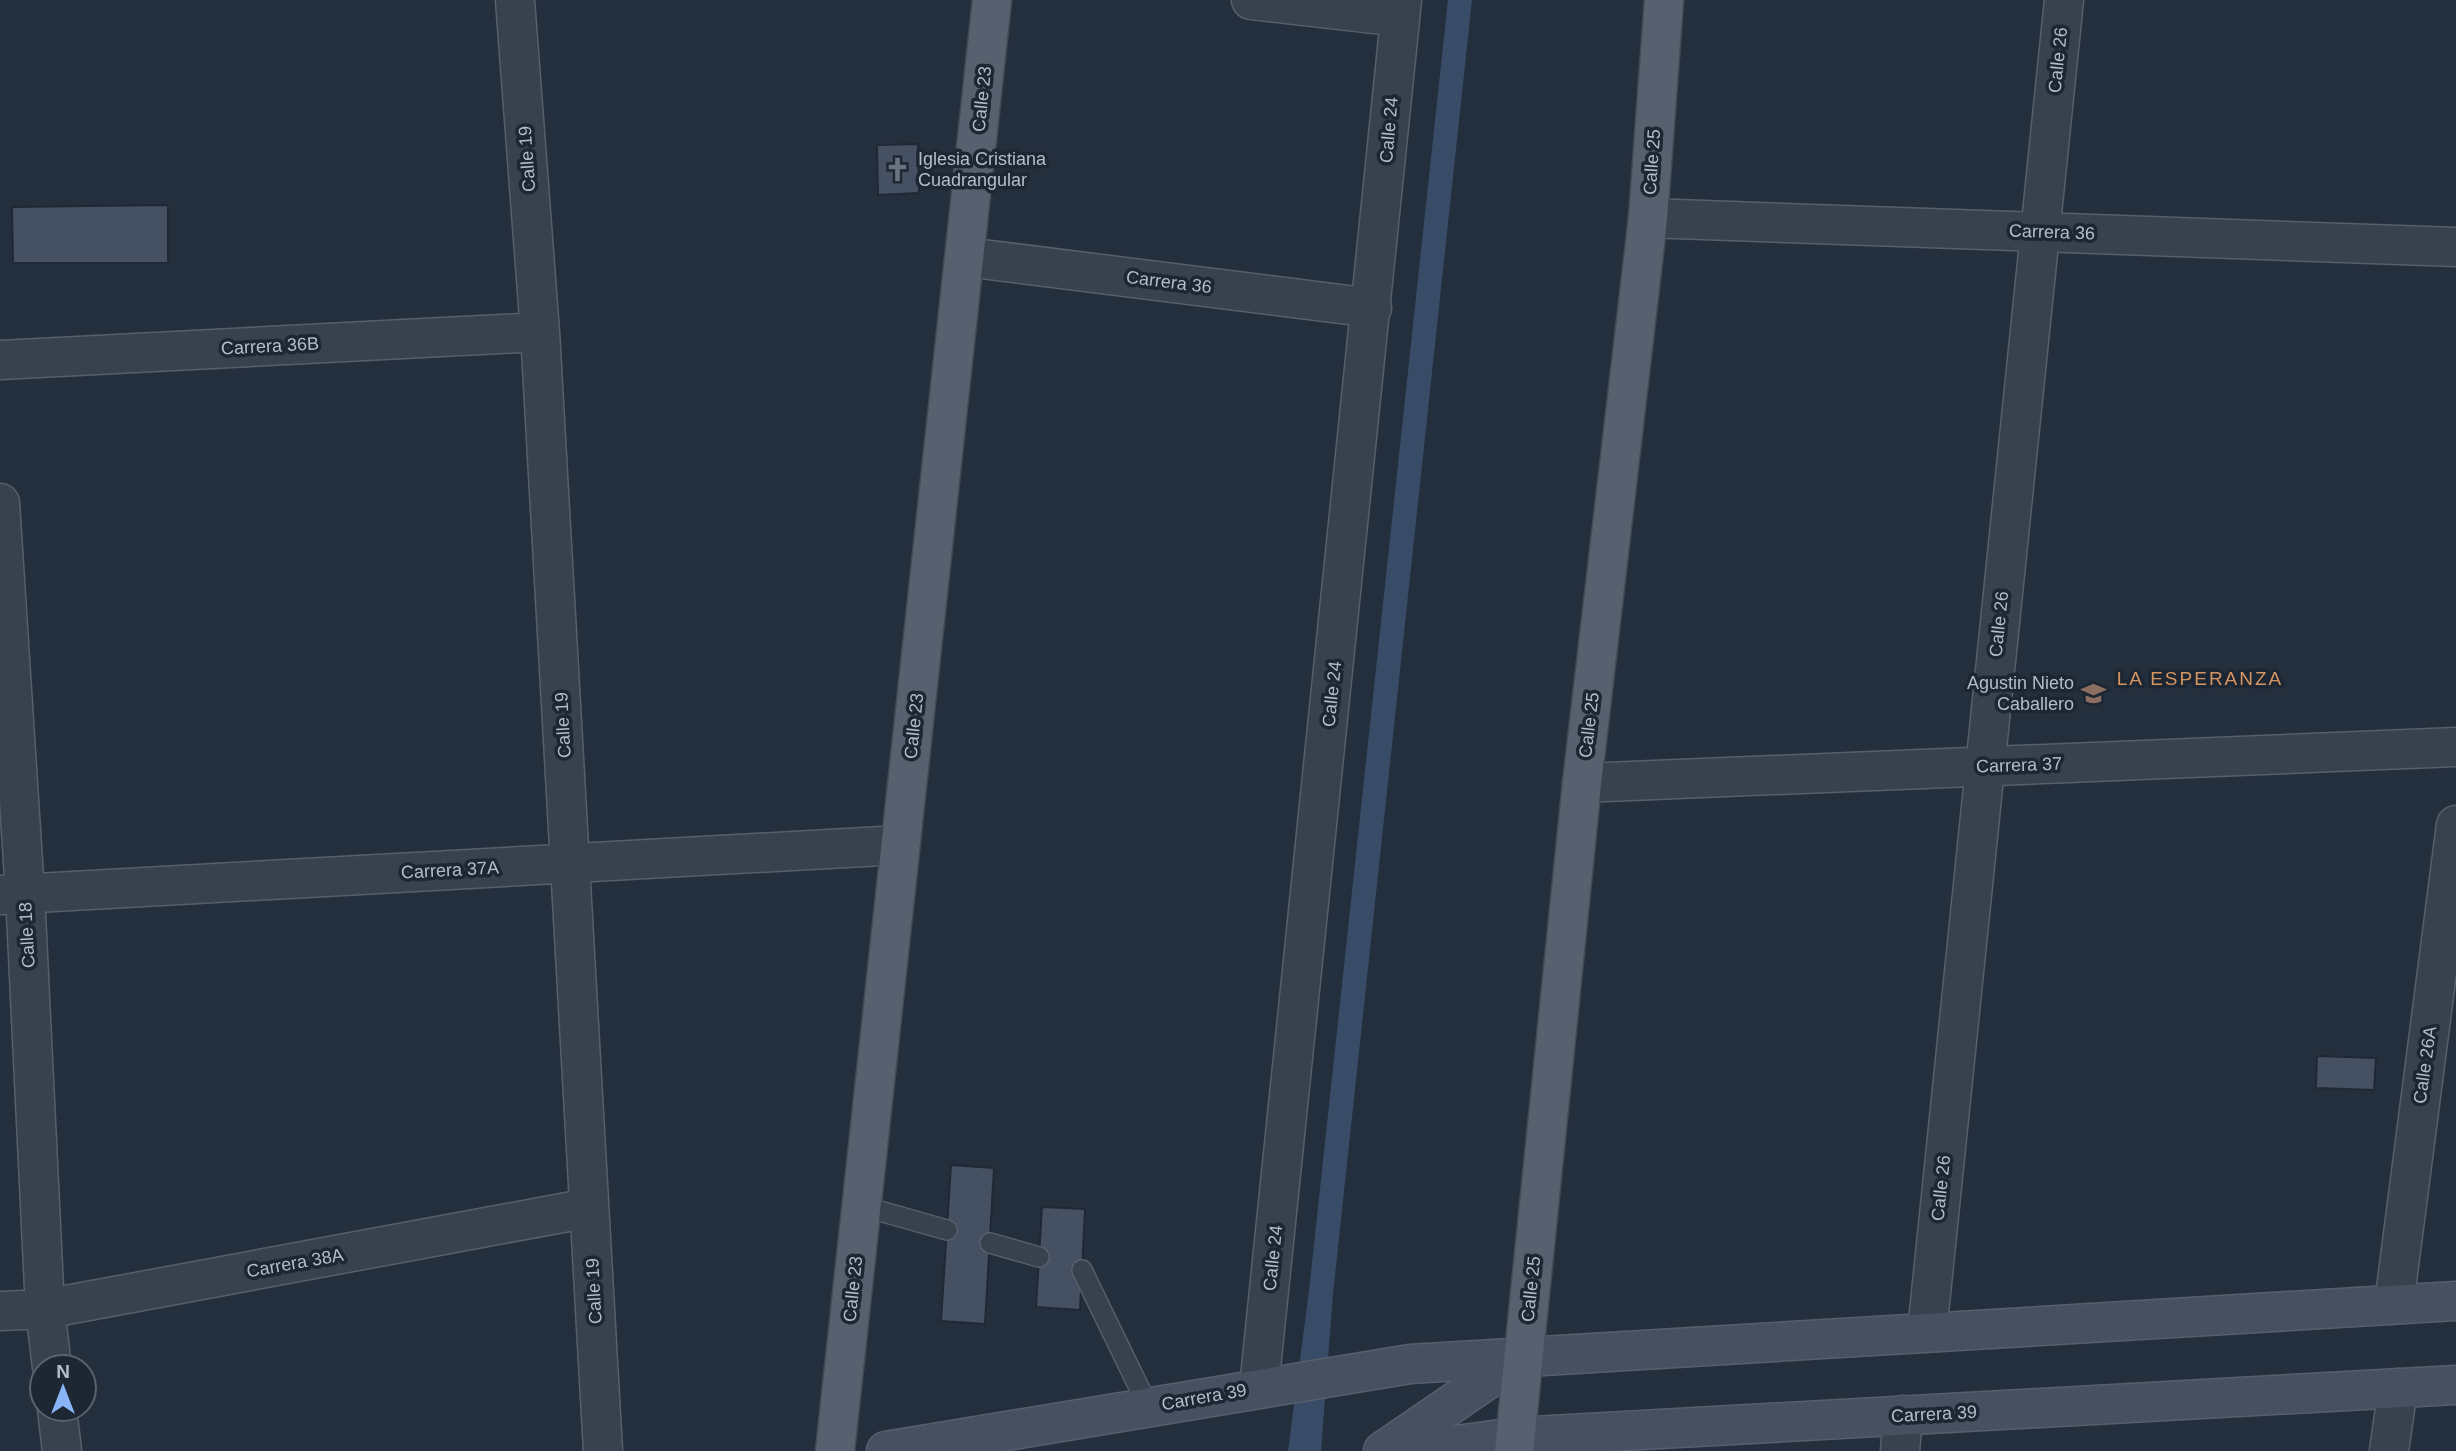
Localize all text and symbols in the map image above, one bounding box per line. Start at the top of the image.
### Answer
street label: Calle 26 [2045,26,2071,94]
street label: Calle 23 [969,65,995,133]
street label: Calle 24 [1376,96,1402,164]
street label: Calle 19 [515,125,539,193]
street label: Calle 25 [1640,128,1664,196]
place label: Iglesia Cristiana Cuadrangular [918,149,1047,190]
church icon: Iglesia Cristiana Cuadrangular [884,155,912,183]
street label: Carrera 36 [2009,221,2095,243]
street label: Carrera 36 [1125,267,1213,297]
street label: Carrera 36B [221,333,319,359]
street label: Calle 26 [1986,590,2012,658]
street label: Calle 24 [1319,660,1345,728]
district label: LA ESPERANZA [2117,668,2283,689]
place label: Agustin Nieto Caballero [1967,673,2074,714]
school or university icon: Agustin Nieto Caballero [2080,679,2108,707]
street label: Calle 19 [551,691,575,759]
street label: Calle 25 [1575,691,1603,759]
street label: Calle 23 [901,692,927,760]
street label: Carrera 37 [1976,754,2062,776]
street label: Carrera 37A [401,857,499,883]
street label: Calle 18 [15,901,39,969]
street label: Calle 26A [2410,1025,2440,1105]
street label: Calle 26 [1928,1154,1954,1222]
street label: Calle 24 [1260,1224,1286,1292]
street label: Carrera 38A [245,1245,345,1281]
street label: Calle 23 [840,1255,866,1323]
street label: Calle 25 [1518,1255,1544,1323]
street label: Calle 19 [582,1257,606,1325]
north arrow [28,1353,98,1423]
text: N [56,1361,70,1382]
street label: Carrera 39 [1160,1380,1248,1414]
street label: Carrera 39 [1891,1402,1977,1426]

